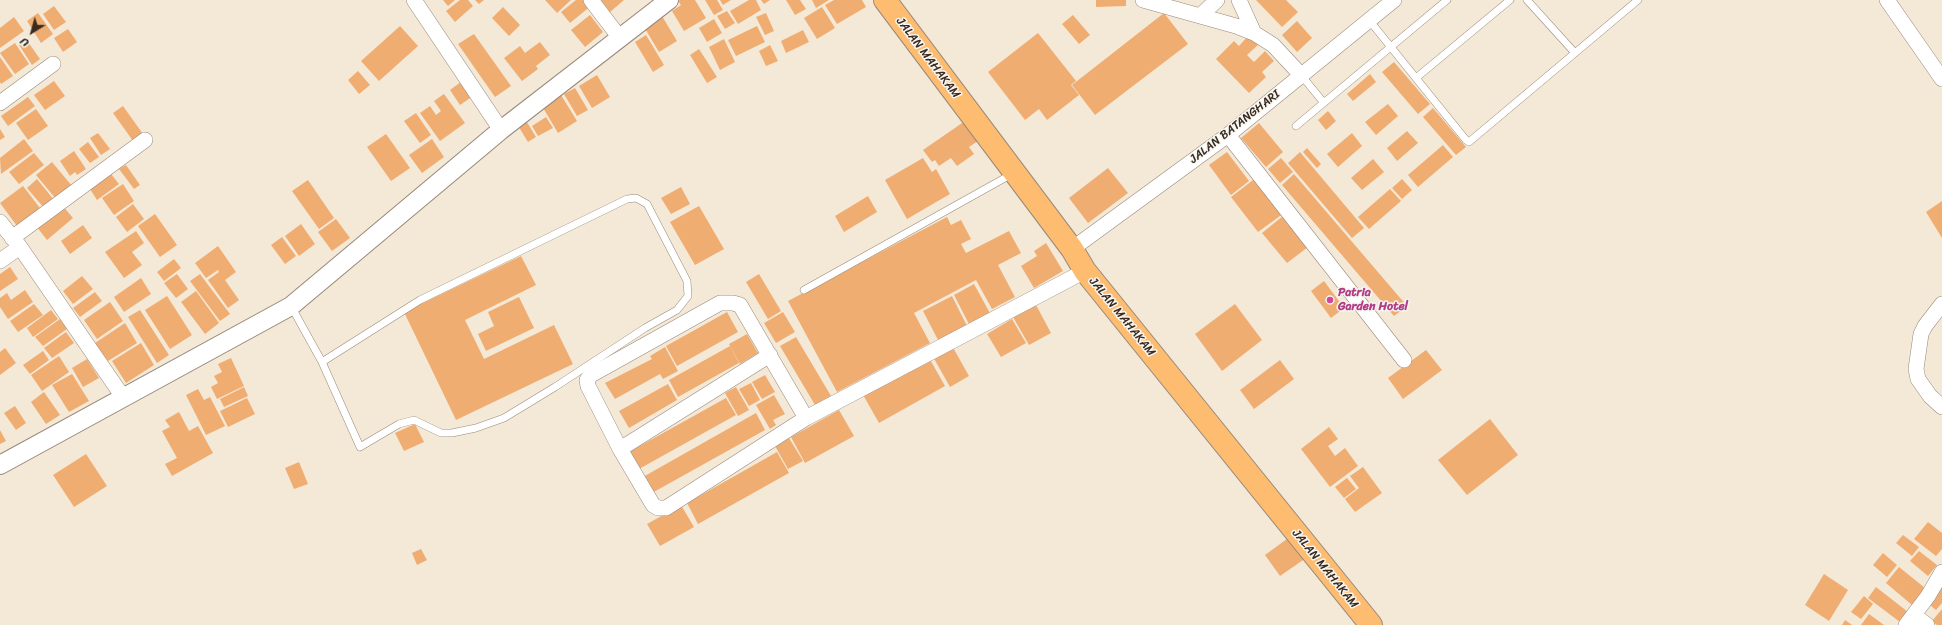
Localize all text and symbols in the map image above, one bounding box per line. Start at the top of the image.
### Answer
north arrow [12,12,52,52]
street label: JALAN MAHAKAM [893,15,963,101]
text: U [16,32,33,52]
street label: JALAN BATANGHARI [1187,87,1283,167]
street label: JALAN MAHAKAM [1086,275,1158,359]
place label: Patria Garden Hotel [1338,286,1408,314]
marker: Patria Garden Hotel [1325,295,1335,305]
street label: JALAN MAHAKAM [1289,527,1361,611]

